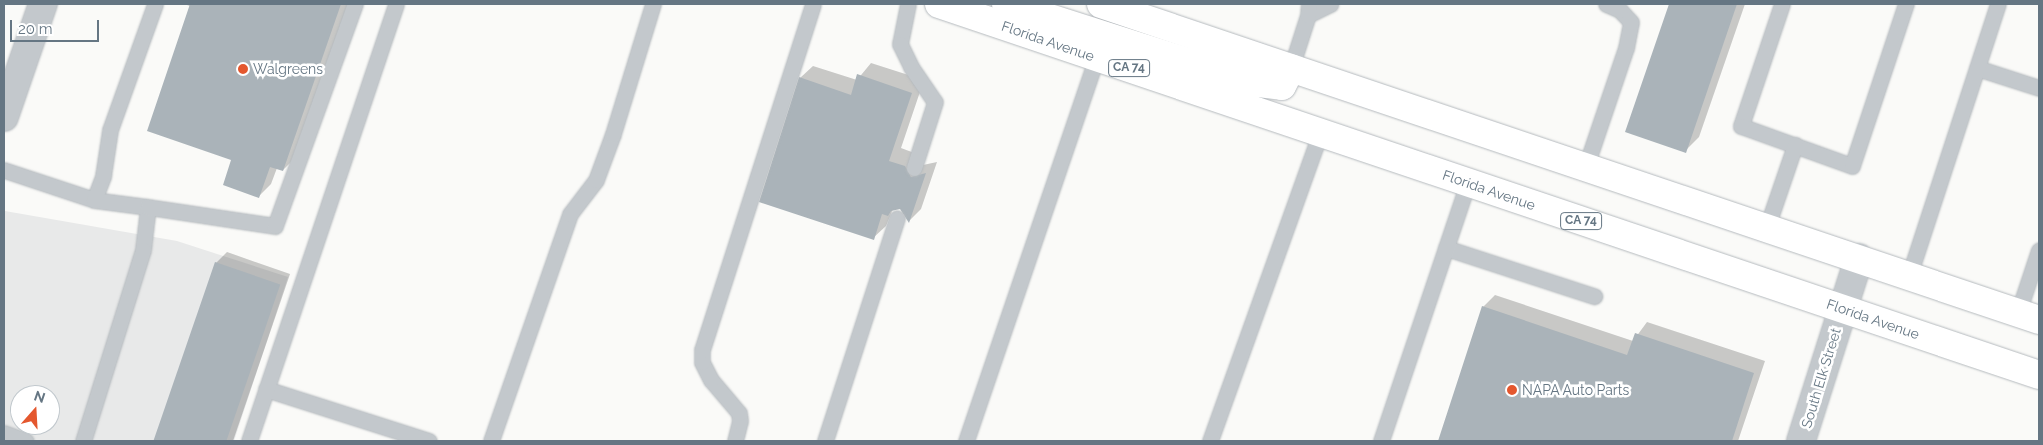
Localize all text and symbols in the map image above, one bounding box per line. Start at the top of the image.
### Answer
scale bar [12,10,101,42]
street label: Florida Avenue [999,17,1097,65]
text: 20 m [18,20,53,38]
road number: CA 74 [1108,58,1150,78]
place label: Walgreens [253,61,323,77]
marker: Walgreens [237,63,249,75]
street label: Florida Avenue [1440,166,1538,214]
road number: CA 74 [1560,212,1602,230]
street label: Florida Avenue [1824,295,1922,343]
street label: South Elk Street [1798,326,1844,430]
place label: NAPA Auto Parts [1522,382,1630,398]
marker: NAPA Auto Parts [1506,384,1518,396]
north arrow [10,385,60,435]
text: N [32,387,47,406]

